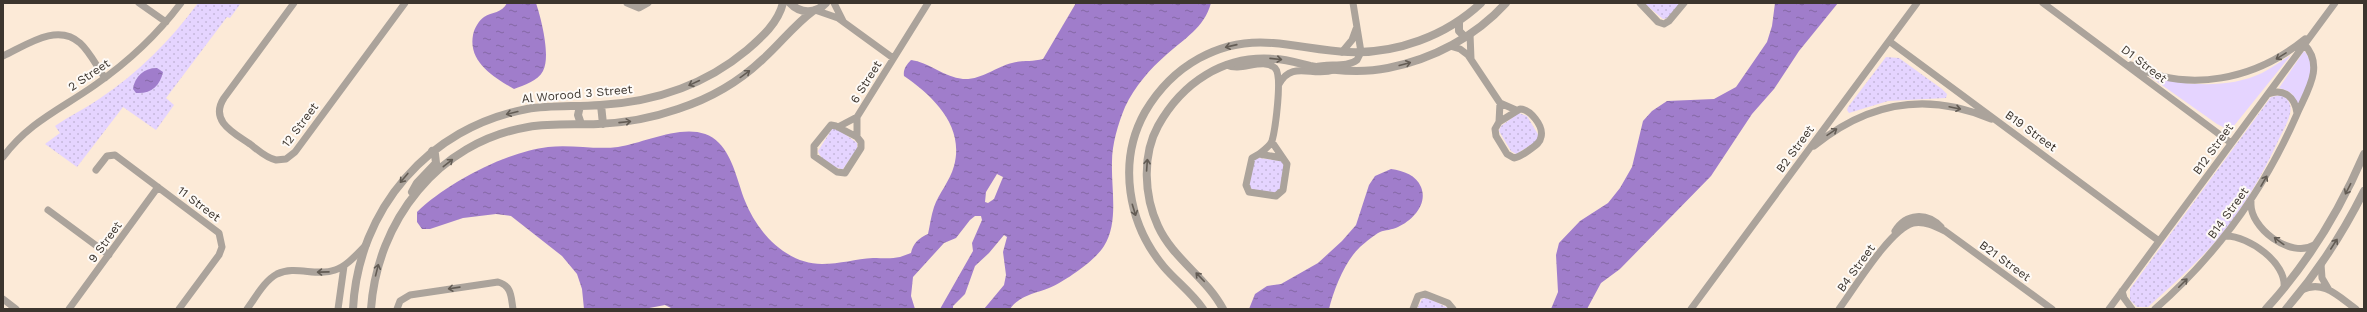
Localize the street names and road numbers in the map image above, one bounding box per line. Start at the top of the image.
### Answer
street label: D1 Street [2118,42,2170,86]
street label: 2 Street [66,56,112,94]
street label: 6 Street [847,58,885,106]
street label: Al Worood 3 Street [521,82,633,106]
street label: 12 Street [279,100,321,150]
street label: B19 Street [2003,108,2059,154]
street label: B12 Street [2190,121,2236,177]
street label: B2 Street [1773,123,1817,175]
street label: 11 Street [175,183,223,225]
street label: B14 Street [2205,185,2251,241]
street label: 9 Street [85,219,125,265]
street label: B21 Street [1977,238,2033,284]
street label: B4 Street [1834,241,1878,295]

